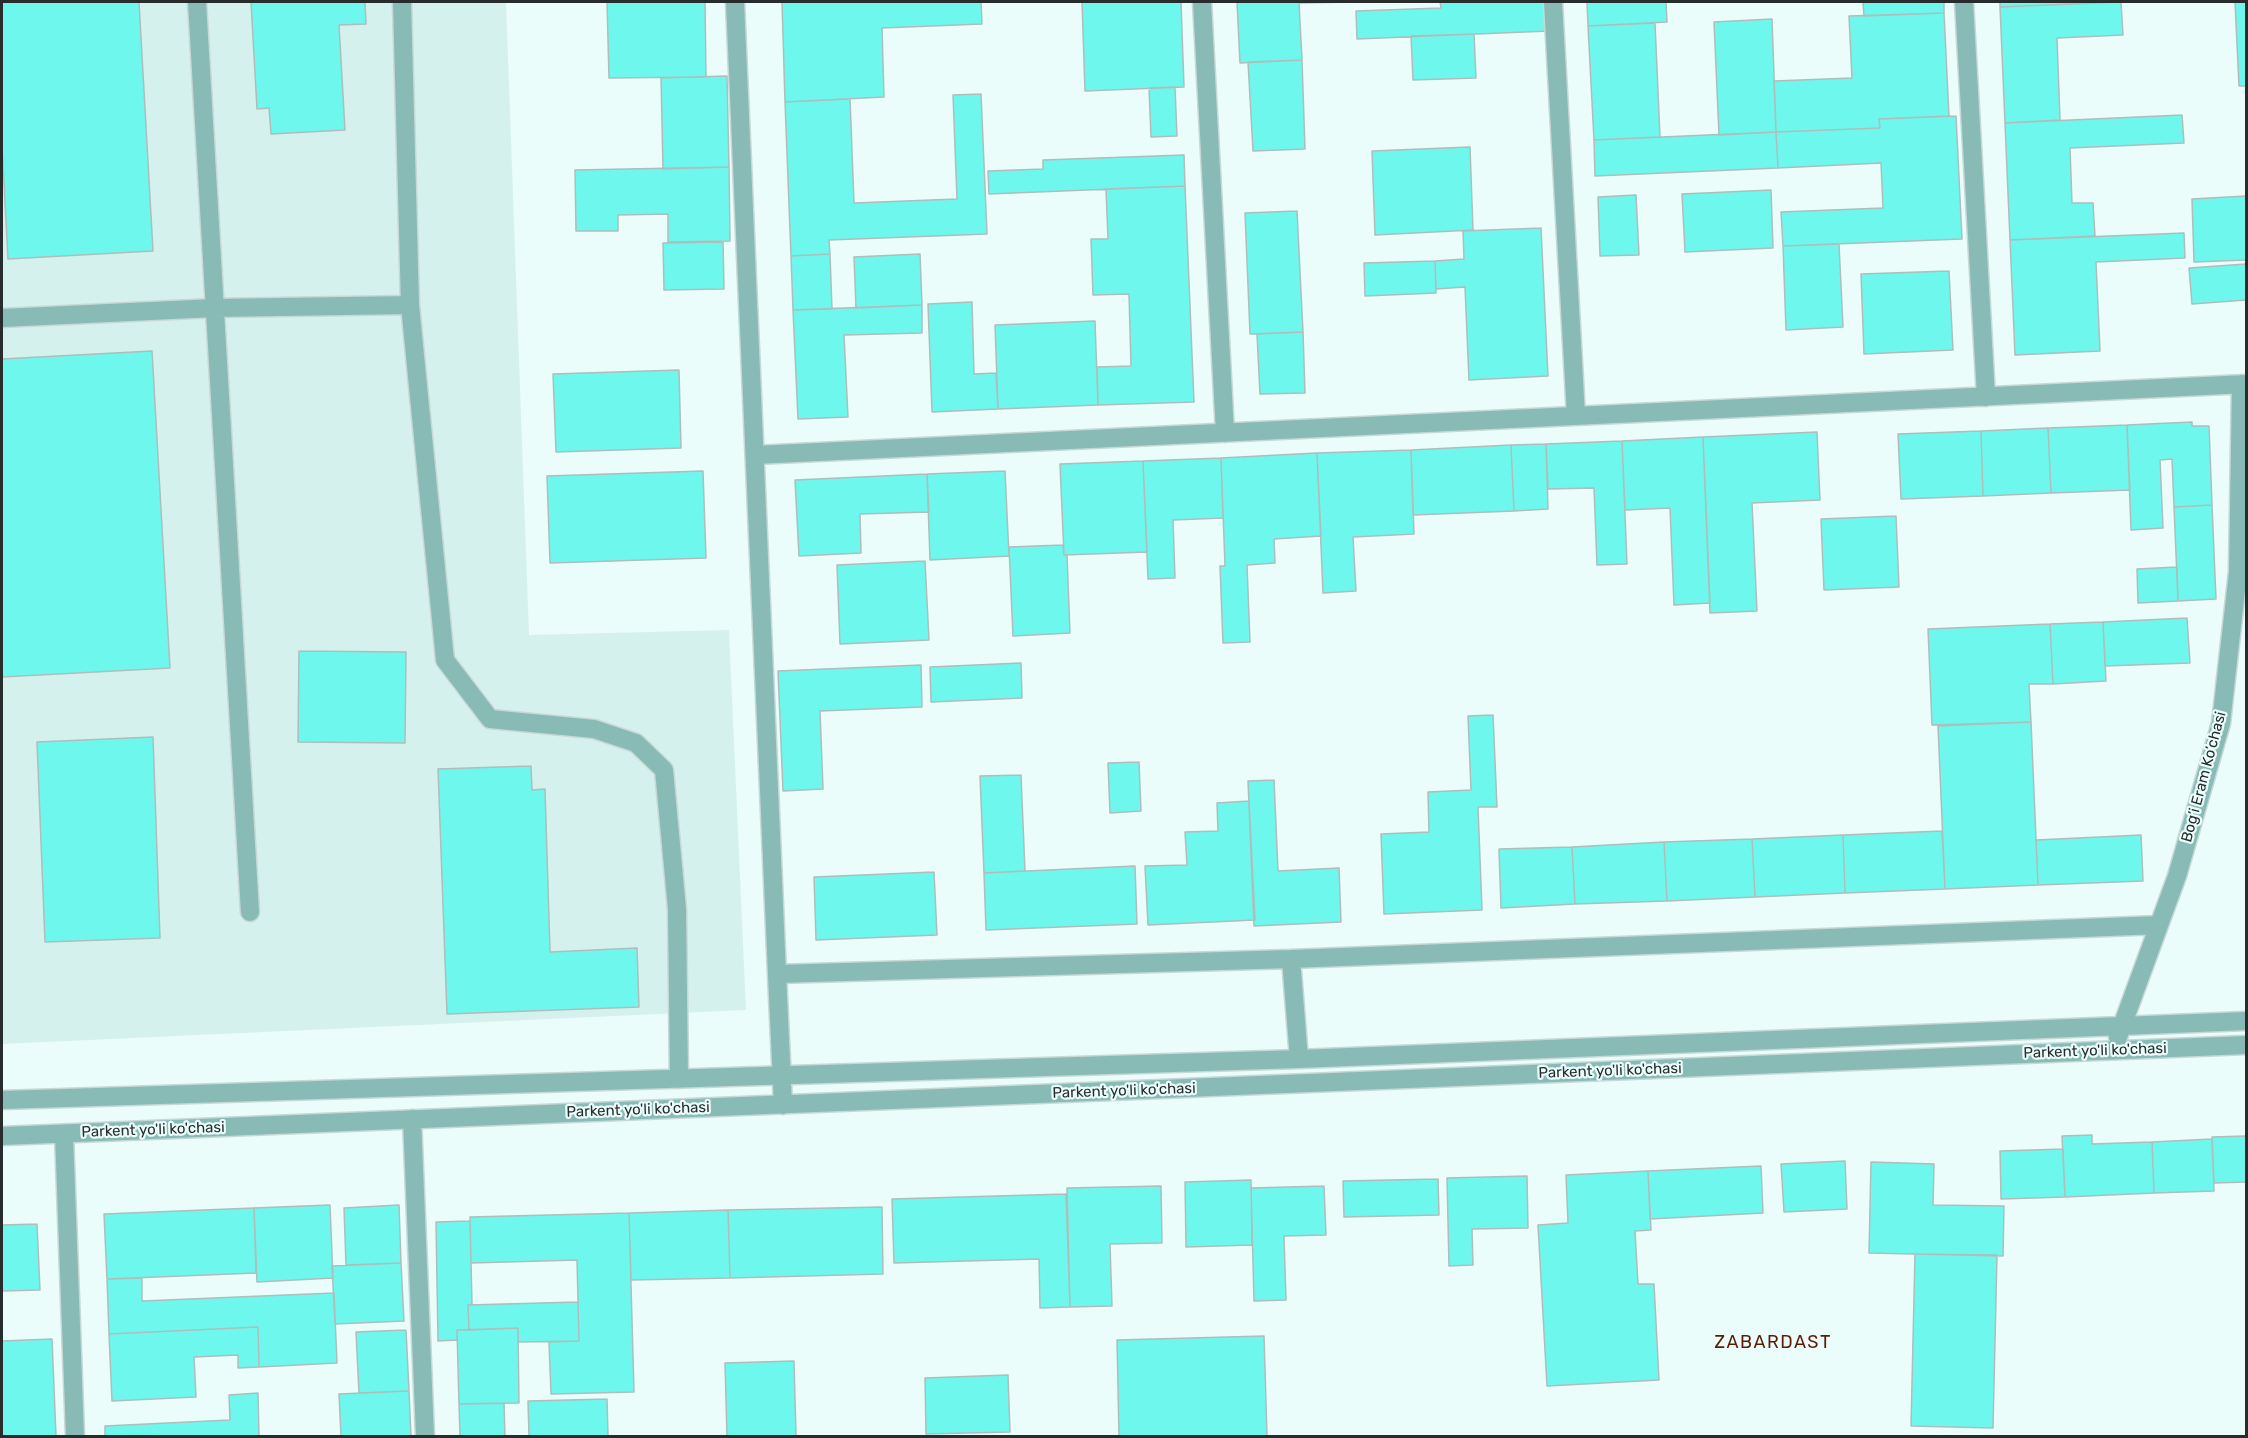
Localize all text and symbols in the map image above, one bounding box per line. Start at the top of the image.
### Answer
street label: Bog’i Eram Ko’chasi [2178,710,2230,844]
street label: Parkent yo'li ko'chasi [2023,1040,2167,1062]
street label: Parkent yo'li ko'chasi [1538,1060,1682,1082]
street label: Parkent yo'li ko'chasi [1052,1080,1196,1102]
street label: Parkent yo'li ko'chasi [566,1099,710,1121]
street label: Parkent yo'li ko'chasi [81,1119,225,1141]
district label: ZABARDAST [1714,1332,1832,1354]

